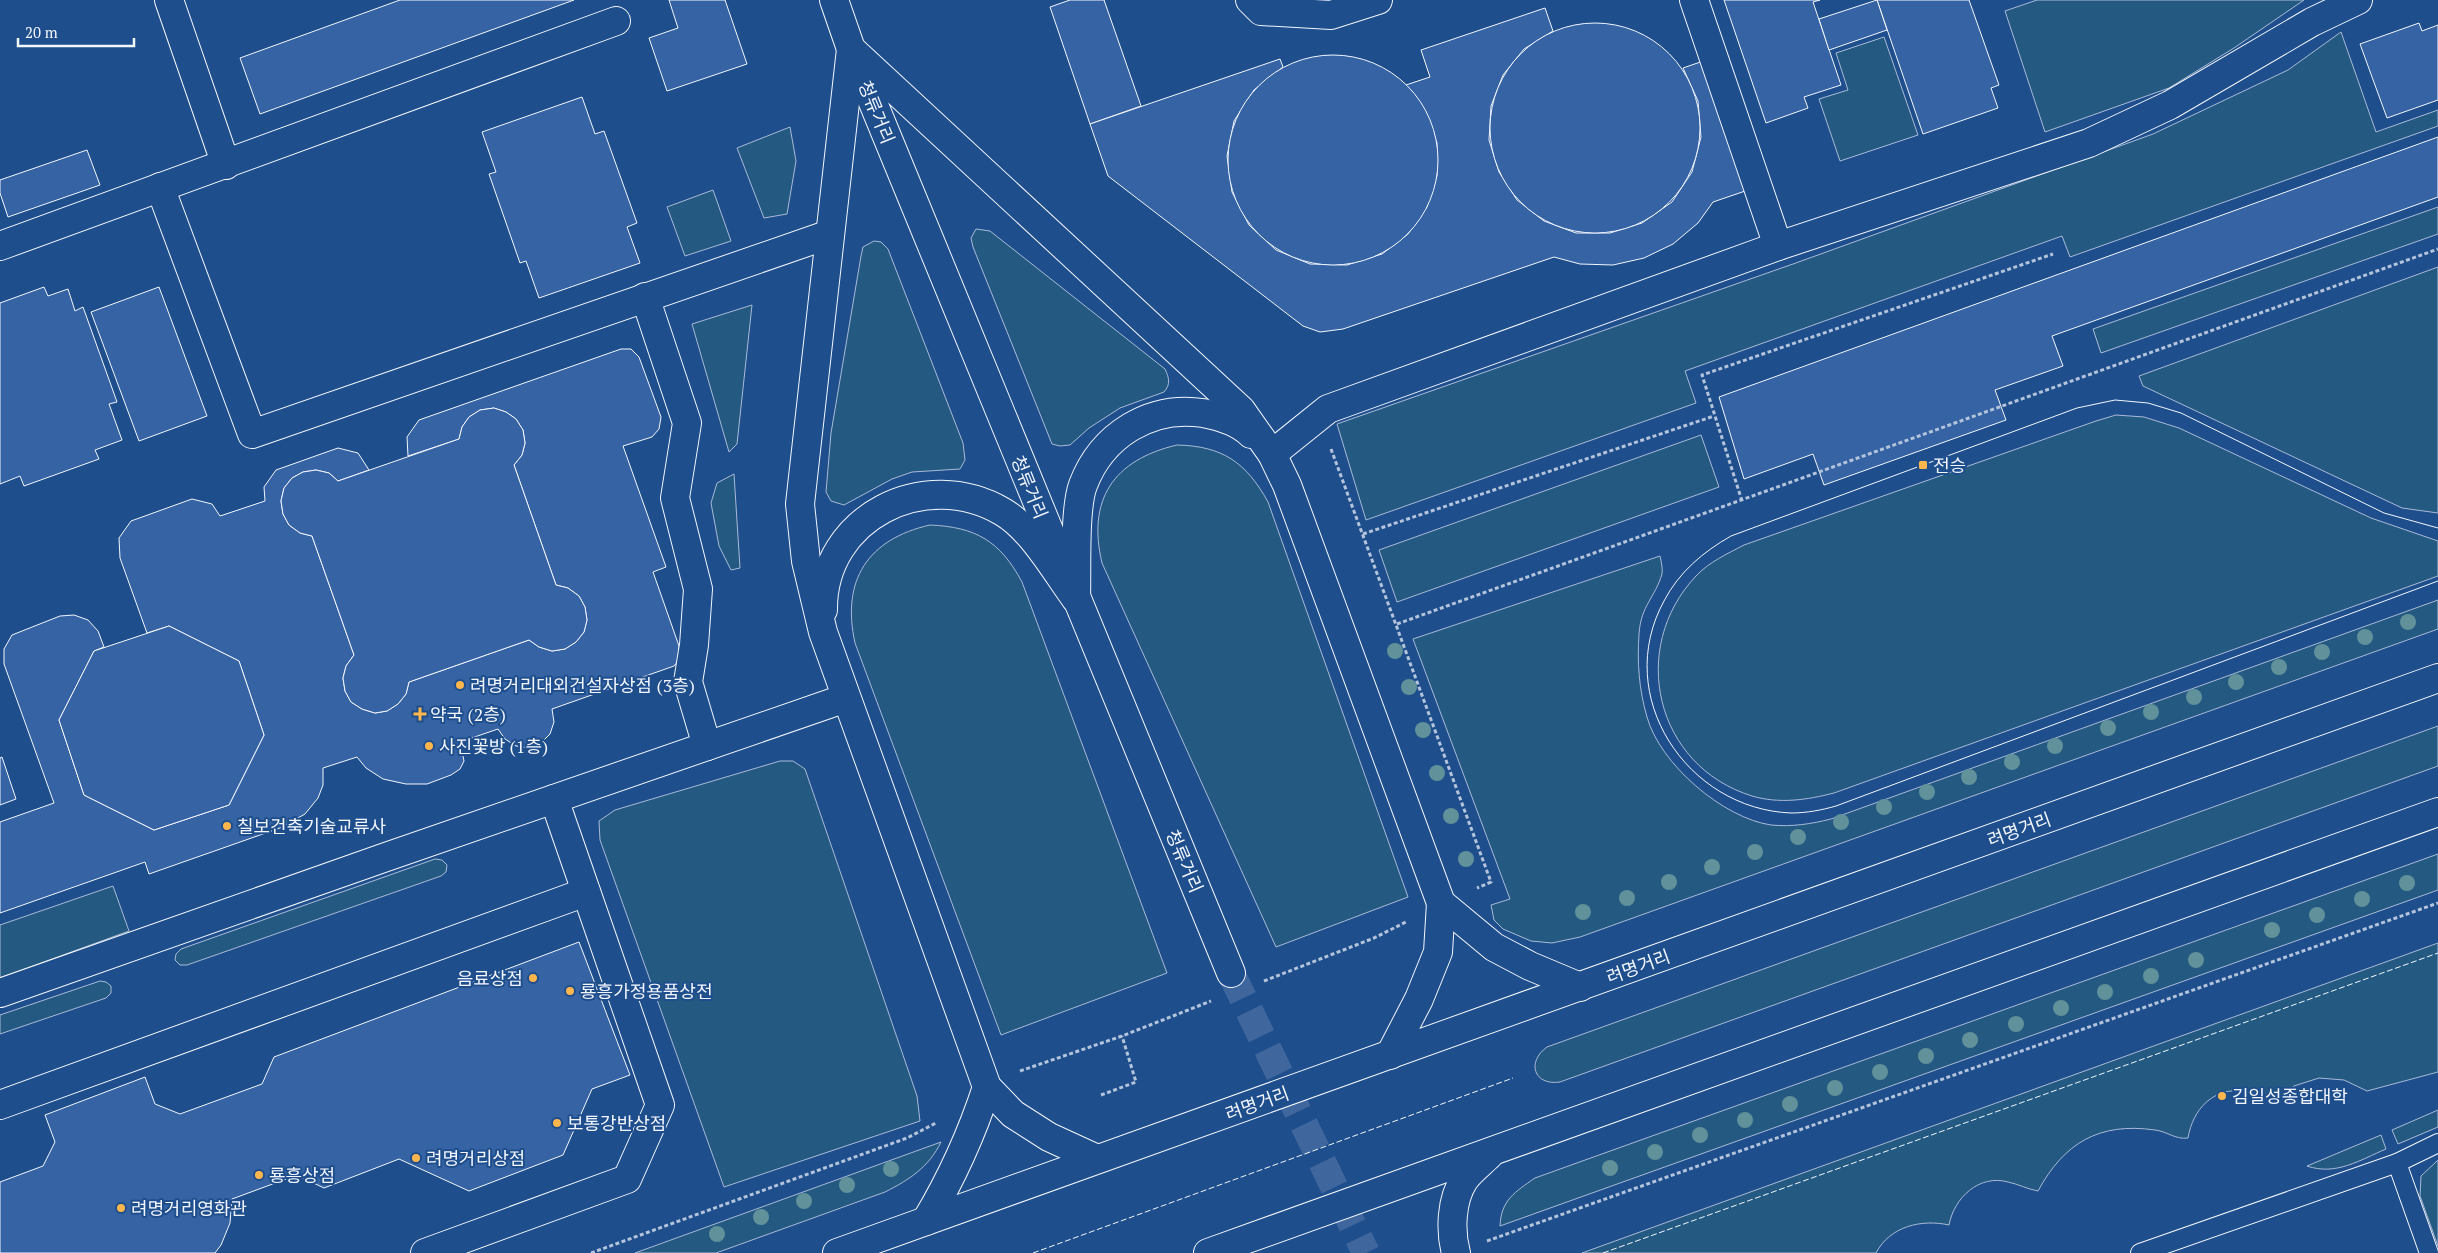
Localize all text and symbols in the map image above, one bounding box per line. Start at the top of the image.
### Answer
scale bar [18,15,134,47]
text: 20 m [25,22,58,42]
street label: 청류거리 [853,77,901,147]
street label: 청류거리 [1006,452,1054,522]
place label: 전승 [1933,453,1966,477]
marker: 전승 [1917,459,1929,471]
place label: 려명거리대외건설자상점 (3층) [470,673,695,697]
marker: 려명거리대외건설자상점 (3층) [454,679,466,691]
place label: 약국 (2층) [430,702,506,726]
marker: 약국 (2층) [414,708,426,720]
place label: 사진꽃방 (1층) [439,734,548,758]
marker: 사진꽃방 (1층) [423,740,435,752]
street label: 려명거리 [1984,806,2054,852]
place label: 칠보건축기술교류사 [237,814,386,838]
marker: 칠보건축기술교류사 [221,820,233,832]
street label: 청류거리 [1161,826,1209,896]
street label: 려명거리 [1603,943,1673,989]
place label: 음료상점 [457,966,523,990]
marker: 음료상점 [527,972,539,984]
place label: 룡흥가정용품상전 [580,979,712,1003]
marker: 룡흥가정용품상전 [564,985,576,997]
street label: 려명거리 [1222,1080,1292,1126]
place label: 김일성종합대학 [2232,1084,2348,1108]
marker: 김일성종합대학 [2216,1090,2228,1102]
place label: 보통강반상점 [567,1111,666,1135]
marker: 보통강반상점 [551,1117,563,1129]
place label: 려명거리상점 [426,1146,525,1170]
marker: 려명거리상점 [410,1152,422,1164]
place label: 룡흥상점 [269,1163,335,1187]
marker: 룡흥상점 [253,1169,265,1181]
place label: 려명거리영화관 [131,1196,247,1220]
marker: 려명거리영화관 [115,1202,127,1214]

